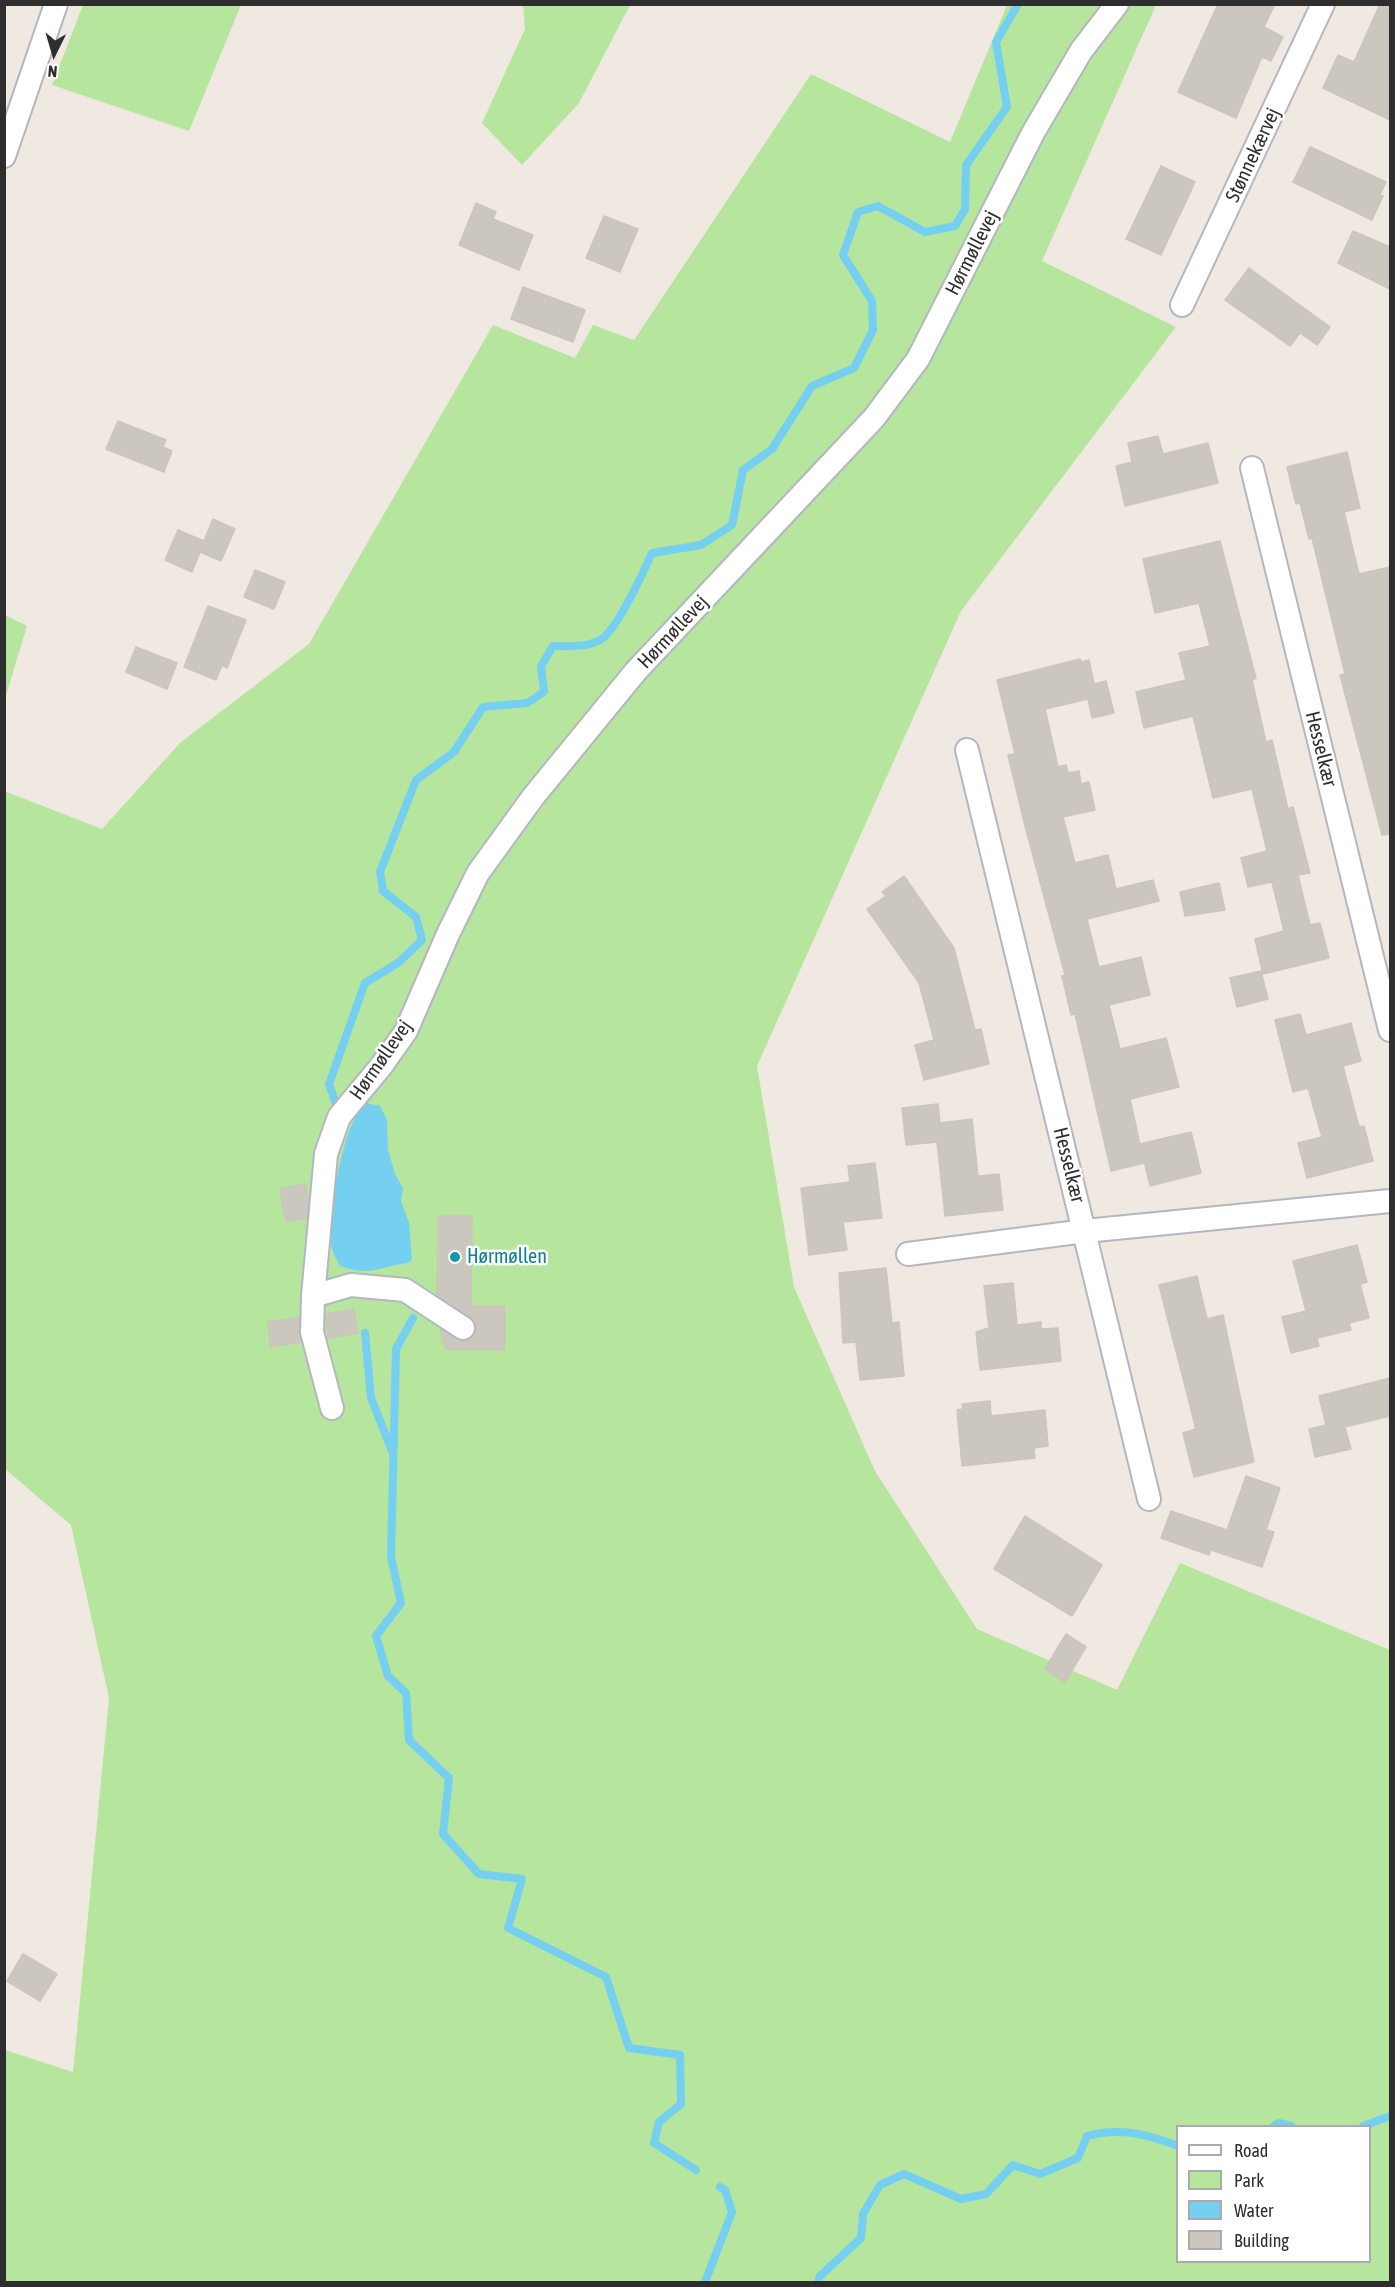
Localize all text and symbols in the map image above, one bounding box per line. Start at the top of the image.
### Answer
north arrow [24,24,84,84]
text: N [47,63,58,81]
street label: Stønnekærvej [1221,104,1285,206]
street label: Hørmøllevej [940,207,1004,299]
street label: Hørmøllevej [633,590,713,674]
street label: Hesselkær [1300,709,1342,789]
street label: Hørmøllevej [345,1016,417,1104]
street label: Hesselkær [1048,1125,1090,1205]
place label: Hørmøllen [467,1245,547,1269]
marker: Hørmøllen [448,1250,462,1264]
legend [1176,2125,1371,2263]
text: Road [1234,2140,1268,2161]
text: Park [1234,2170,1264,2191]
text: Water [1234,2200,1273,2221]
text: Building [1234,2230,1289,2251]

